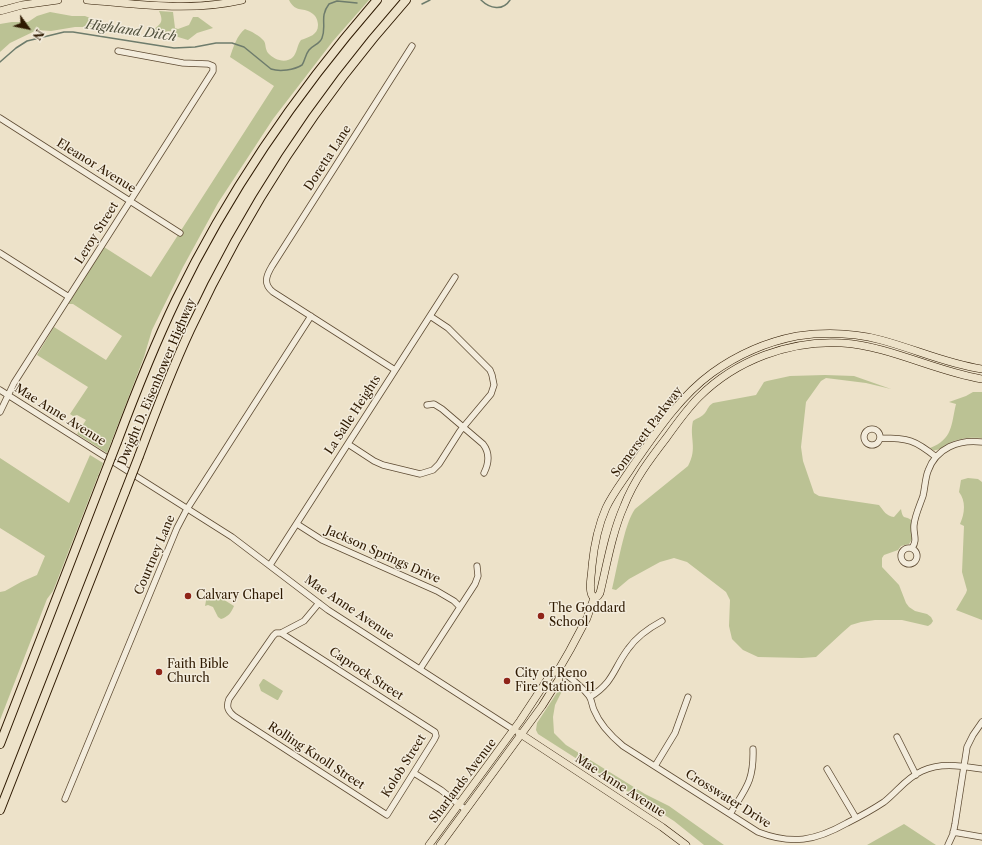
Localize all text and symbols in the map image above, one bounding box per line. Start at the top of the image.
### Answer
north arrow [8,8,48,48]
water label: Highland Ditch [85,17,177,45]
text: N [30,27,47,42]
street label: Doretta Lane [302,123,354,193]
street label: Eleanor Avenue [54,136,138,196]
street label: Leroy Street [72,199,122,267]
street label: Dwight D. Eisenhower Highway [115,296,199,468]
street label: La Salle Heights [322,373,384,457]
street label: Mae Anne Avenue [12,381,108,449]
street label: Somersett Parkway [608,384,686,480]
street label: Courtney Lane [132,513,178,597]
street label: Jackson Springs Drive [324,523,442,587]
street label: Mae Anne Avenue [302,573,396,643]
place label: Calvary Chapel [196,589,283,603]
marker: Calvary Chapel [183,591,193,601]
place label: The Goddard School [549,602,626,630]
marker: The Goddard School [536,611,546,621]
street label: Caprock Street [326,645,406,703]
place label: Faith Bible Church [167,658,229,686]
marker: Faith Bible Church [154,667,164,677]
place label: City of Reno Fire Station 11 [515,667,595,695]
marker: City of Reno Fire Station 11 [502,676,512,686]
street label: Rolling Knoll Street [265,719,367,793]
street label: Kolob Street [379,732,429,800]
street label: Sharlands Avenue [427,736,499,826]
street label: Mae Anne Avenue [572,751,668,821]
street label: Crosswater Drive [683,767,773,831]

